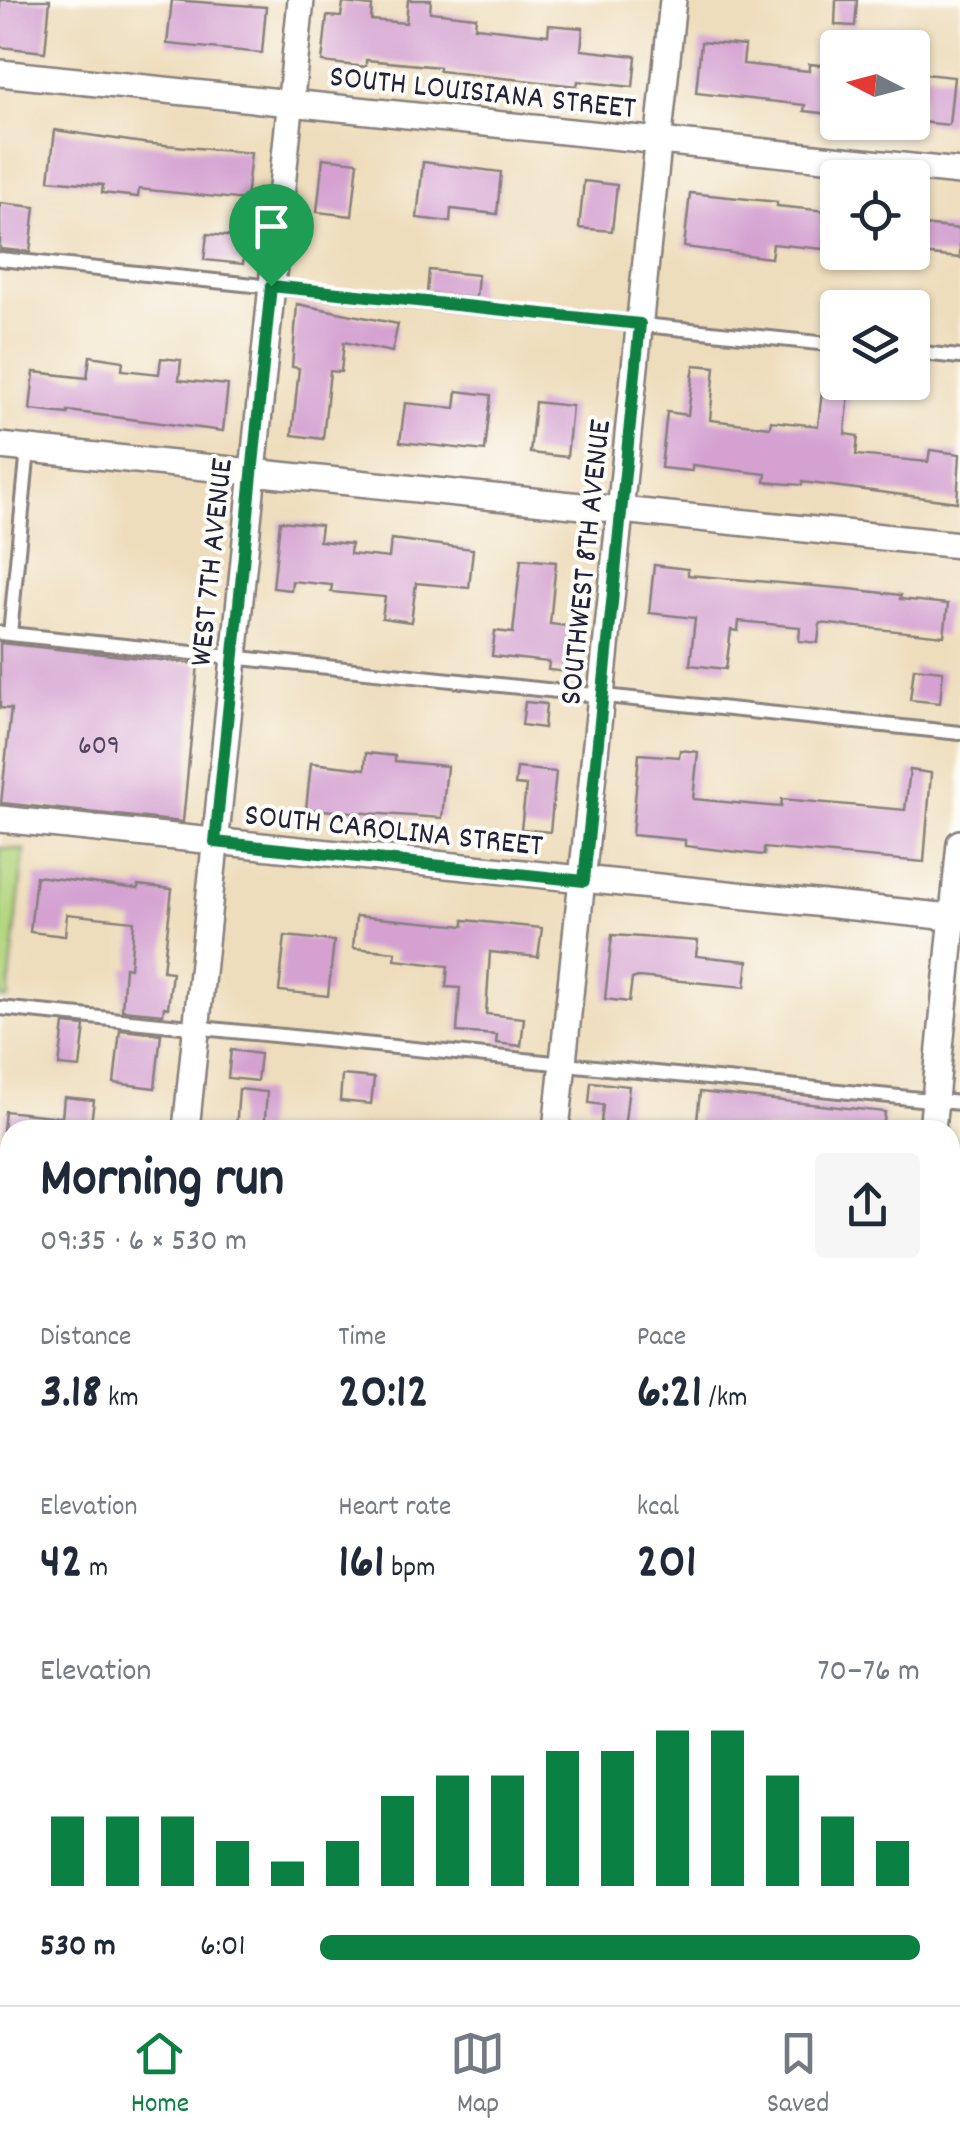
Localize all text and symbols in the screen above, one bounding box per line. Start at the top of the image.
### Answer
north arrow [820,30,930,140]
map controls [820,30,930,400]
street label: SOUTH LOUISIANA STREET [327,56,638,134]
button: locate [820,160,930,270]
pin [229,184,314,287]
icon: arrive [244,199,299,254]
button: layers [820,290,930,400]
street label: SOUTHWEST 8TH AVENUE [550,417,626,708]
street label: WEST 7TH AVENUE [180,456,248,669]
house number: 609 [78,728,120,768]
street label: SOUTH CAROLINA STREET [242,794,545,872]
text: Morning run [40,1143,284,1222]
button: share [815,1153,920,1258]
text: 09:35 · 6 × 530 m [40,1220,247,1266]
text: Distance [40,1319,131,1359]
text: Time [338,1319,386,1359]
text: Pace [637,1319,686,1359]
text: 3.18 [40,1359,102,1431]
text: 20:12 [338,1359,429,1431]
text: 6:21 [637,1359,702,1431]
text: km [102,1380,139,1420]
text: /km [702,1380,747,1420]
text: Elevation [40,1489,137,1529]
text: Heart rate [338,1489,451,1529]
text: kcal [637,1489,679,1529]
text: 42 [40,1529,83,1601]
text: 161 [338,1529,385,1601]
text: 201 [637,1529,697,1601]
text: m [83,1550,108,1590]
text: bpm [385,1550,435,1590]
text: Elevation [40,1650,151,1696]
text: 70–76 m [817,1650,920,1696]
text: 530 m [40,1925,116,1971]
text: 6:01 [200,1925,245,1971]
tab: Home [131,2026,189,2126]
tab: Map [450,2026,505,2126]
tab: Saved [767,2026,829,2126]

